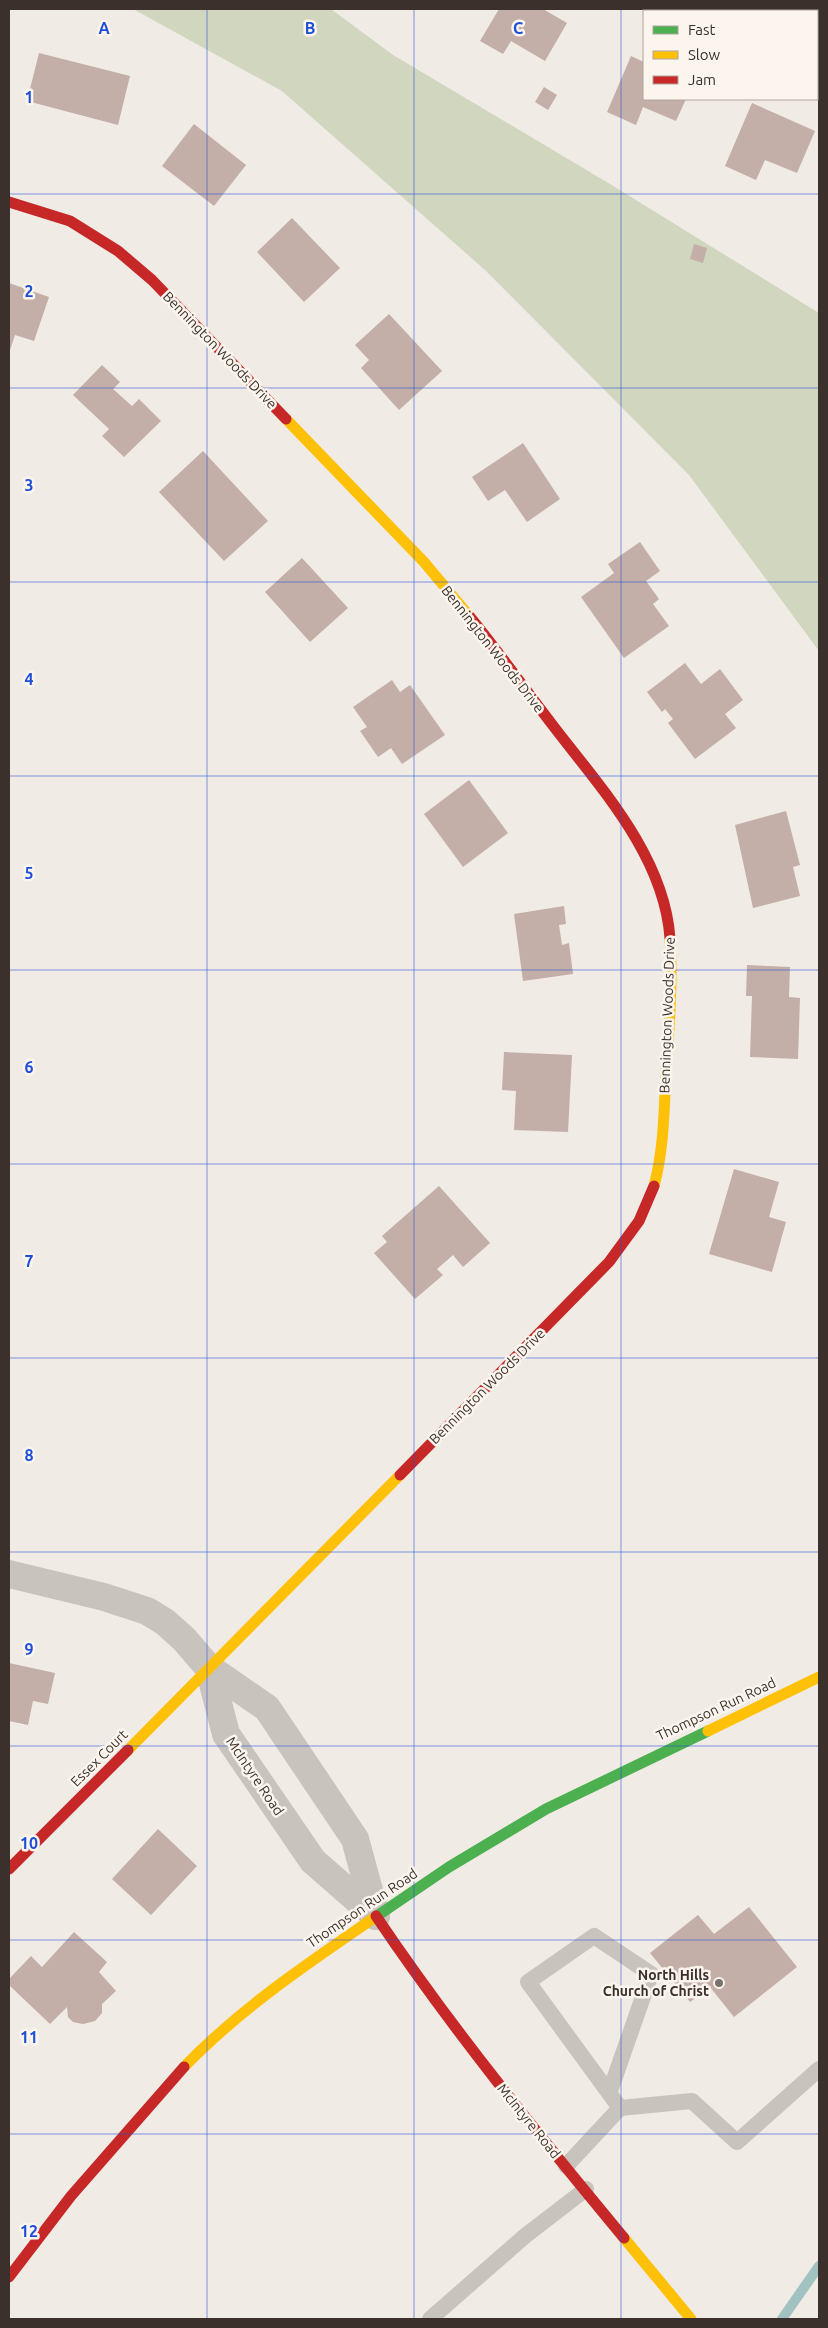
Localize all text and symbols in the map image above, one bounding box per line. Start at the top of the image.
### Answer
legend [643,10,818,100]
text: A [98,19,110,37]
text: B [305,19,315,37]
text: C [513,19,523,37]
text: Fast [688,21,716,38]
text: Slow [688,46,721,63]
text: Jam [688,71,716,88]
text: 1 [24,88,34,106]
text: 2 [24,282,34,300]
street label: Bennington Woods Drive [160,288,280,412]
text: 3 [24,476,34,494]
street label: Bennington Woods Drive [438,582,548,716]
text: 4 [24,670,34,688]
text: 5 [24,864,34,882]
street label: Bennington Woods Drive [656,936,678,1094]
text: 6 [24,1058,34,1076]
text: 7 [24,1252,34,1270]
street label: Bennington Woods Drive [426,1325,548,1447]
text: 8 [24,1446,34,1464]
text: 9 [24,1640,34,1658]
street label: Thompson Run Road [654,1674,778,1744]
street label: Essex Court [67,1726,131,1790]
street label: McIntyre Road [223,1734,287,1818]
text: 10 [20,1834,38,1852]
street label: Thompson Run Road [304,1865,420,1951]
place label: North Hills Church of Christ [603,1967,709,1999]
marker: North Hills Church of Christ [713,1977,725,1989]
text: 11 [20,2028,38,2046]
street label: McIntyre Road [494,2081,564,2161]
text: 12 [20,2222,38,2240]

